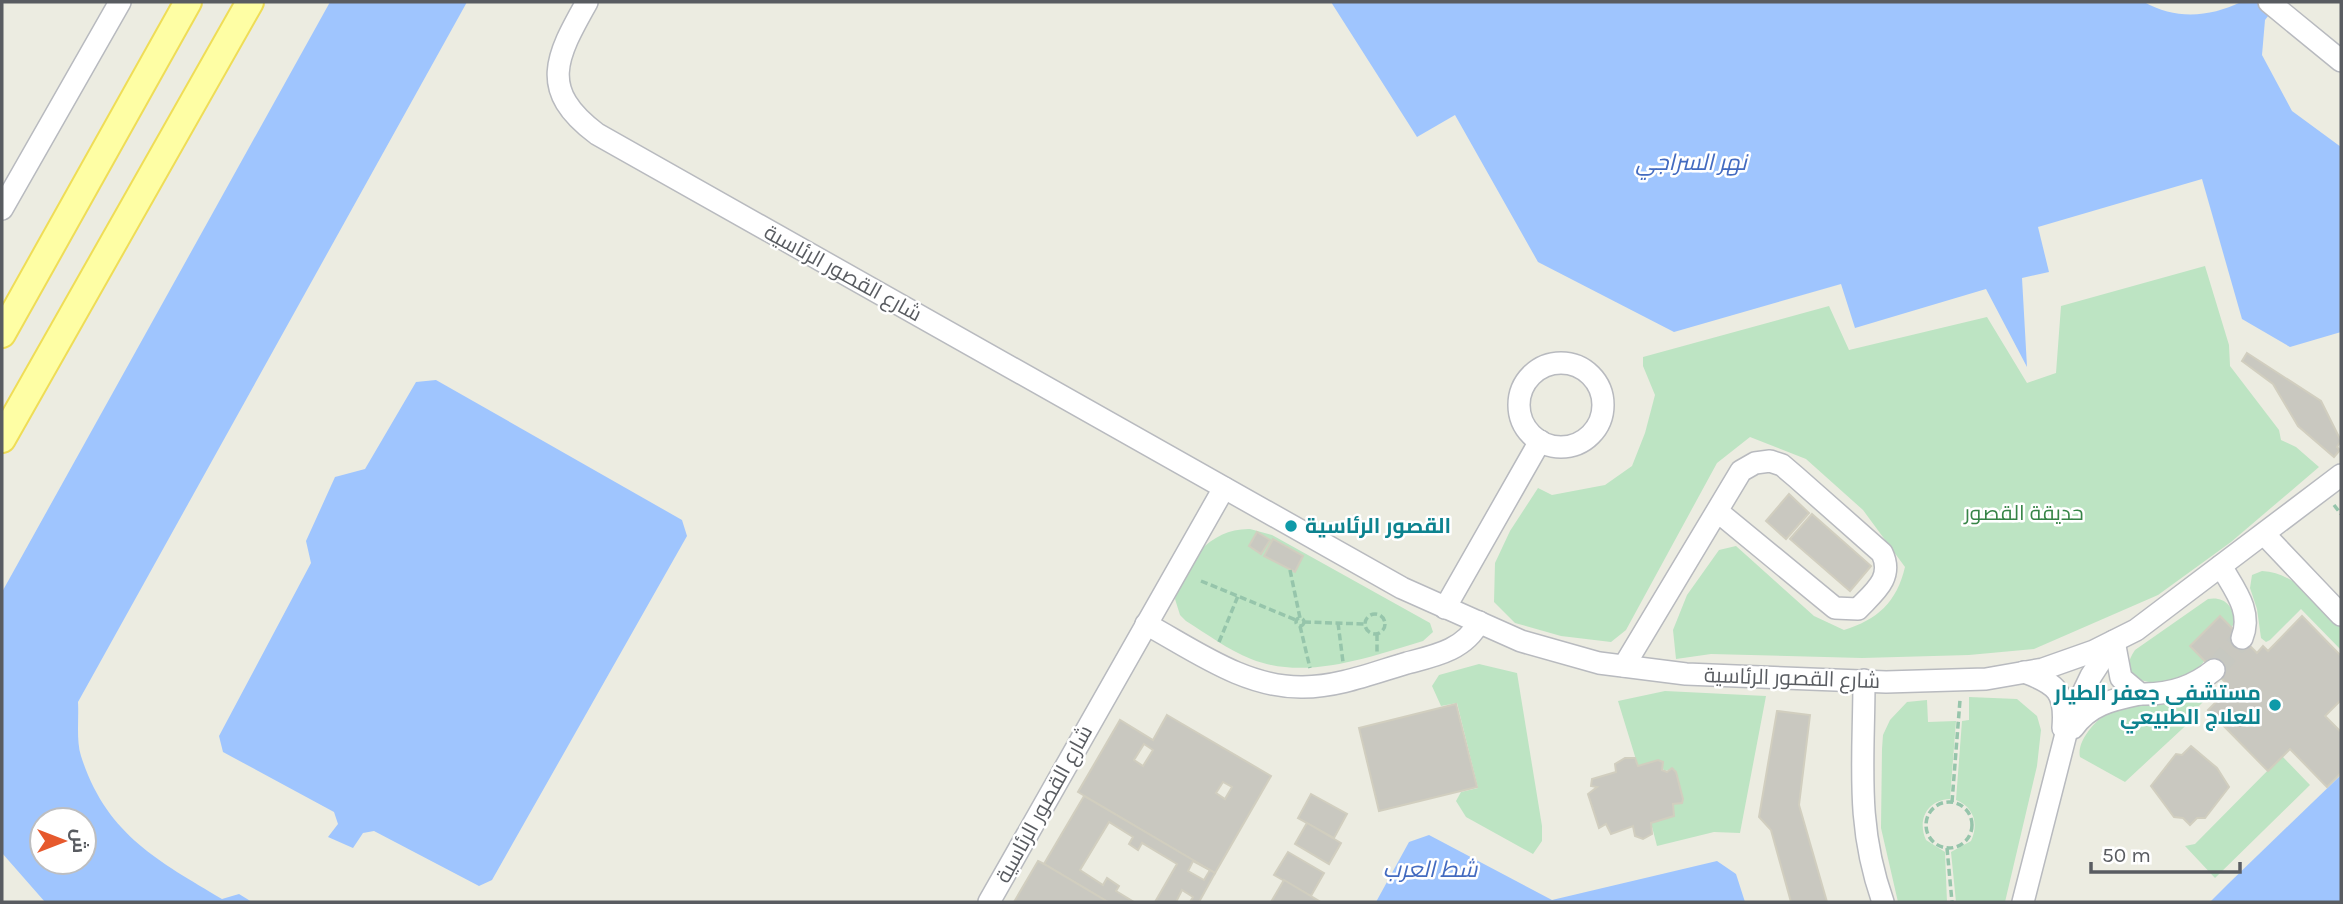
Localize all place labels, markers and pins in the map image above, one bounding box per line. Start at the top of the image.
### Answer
place label: القصور الرئاسية [1305,514,1451,539]
marker: القصور الرئاسية [1283,518,1299,534]
place label: مستشفى جعفر الطيار للعلاج الطبيعي [2053,681,2261,734]
marker: مستشفى جعفر الطيار للعلاج الطبيعي [2267,697,2283,713]

